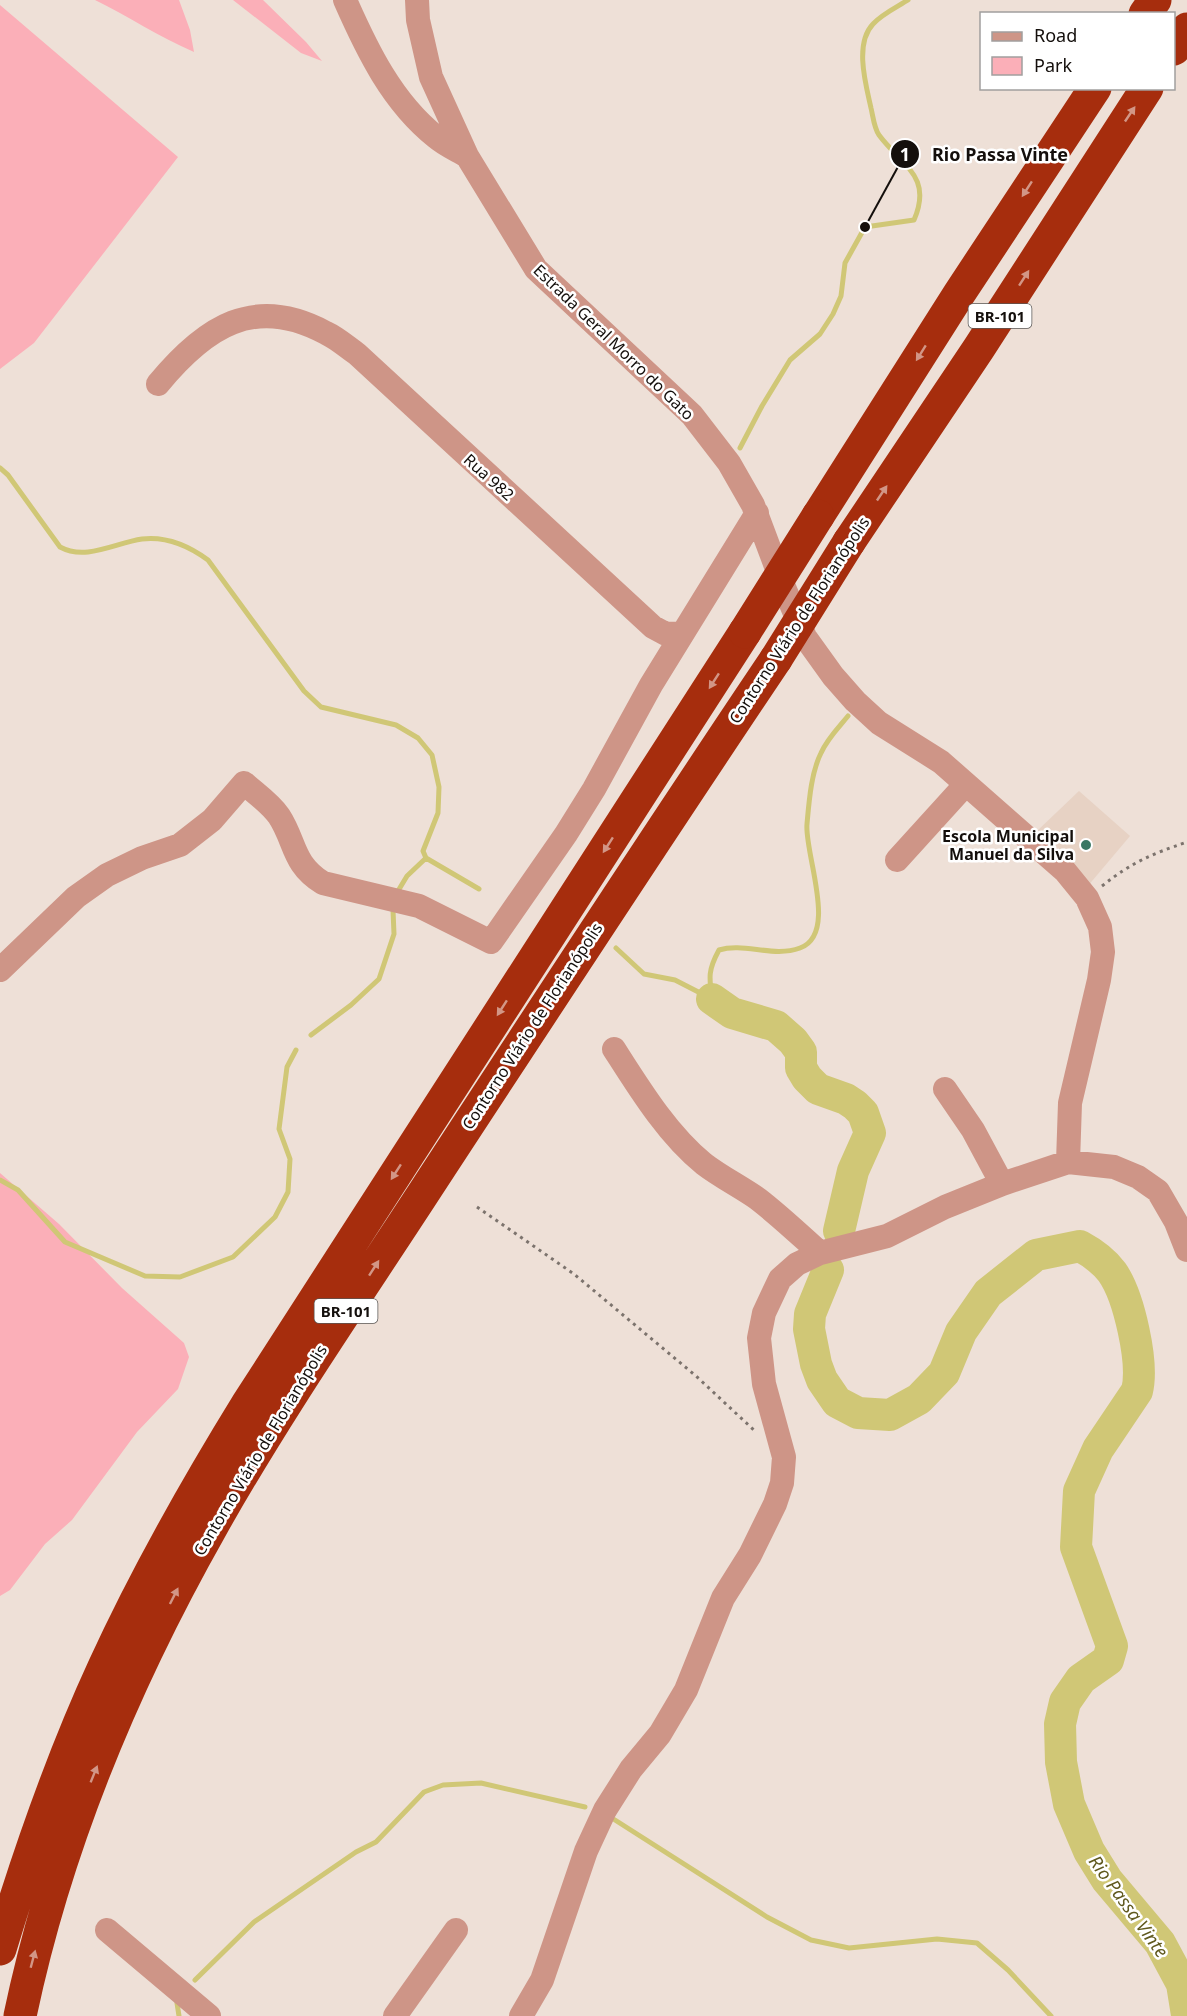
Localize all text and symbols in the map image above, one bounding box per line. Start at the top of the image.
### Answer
legend [980,12,1175,90]
text: Road [1034,23,1077,47]
text: Park [1034,53,1072,77]
one-way arrow [1124,107,1136,123]
callout: Rio Passa Vinte [890,136,1080,172]
text: 1 [900,142,910,166]
text: Rio Passa Vinte [932,142,1068,166]
one-way arrow [1022,181,1033,198]
street label: Estrada Geral Morro do Gato [529,259,699,425]
one-way arrow [1018,270,1029,286]
road number: BR-101 [968,304,1032,328]
one-way arrow [916,345,927,361]
street label: Rua 982 [459,449,519,505]
one-way arrow [876,486,888,502]
street label: Contorno Viário de Florianópolis [724,512,874,728]
one-way arrow [708,673,719,689]
place label: Escola Municipal Manuel da Silva [942,825,1074,865]
one-way arrow [602,836,614,852]
marker: Escola Municipal Manuel da Silva [1079,838,1093,852]
street label: Contorno Viário de Florianópolis [457,918,607,1134]
one-way arrow [496,1000,508,1016]
one-way arrow [391,1164,402,1181]
one-way arrow [368,1260,379,1277]
road number: BR-101 [314,1299,378,1323]
street label: Contorno Viário de Florianópolis [188,1340,332,1560]
one-way arrow [169,1588,179,1605]
one-way arrow [89,1764,99,1782]
water label: Rio Passa Vinte [1084,1850,1174,1962]
one-way arrow [29,1950,38,1968]

